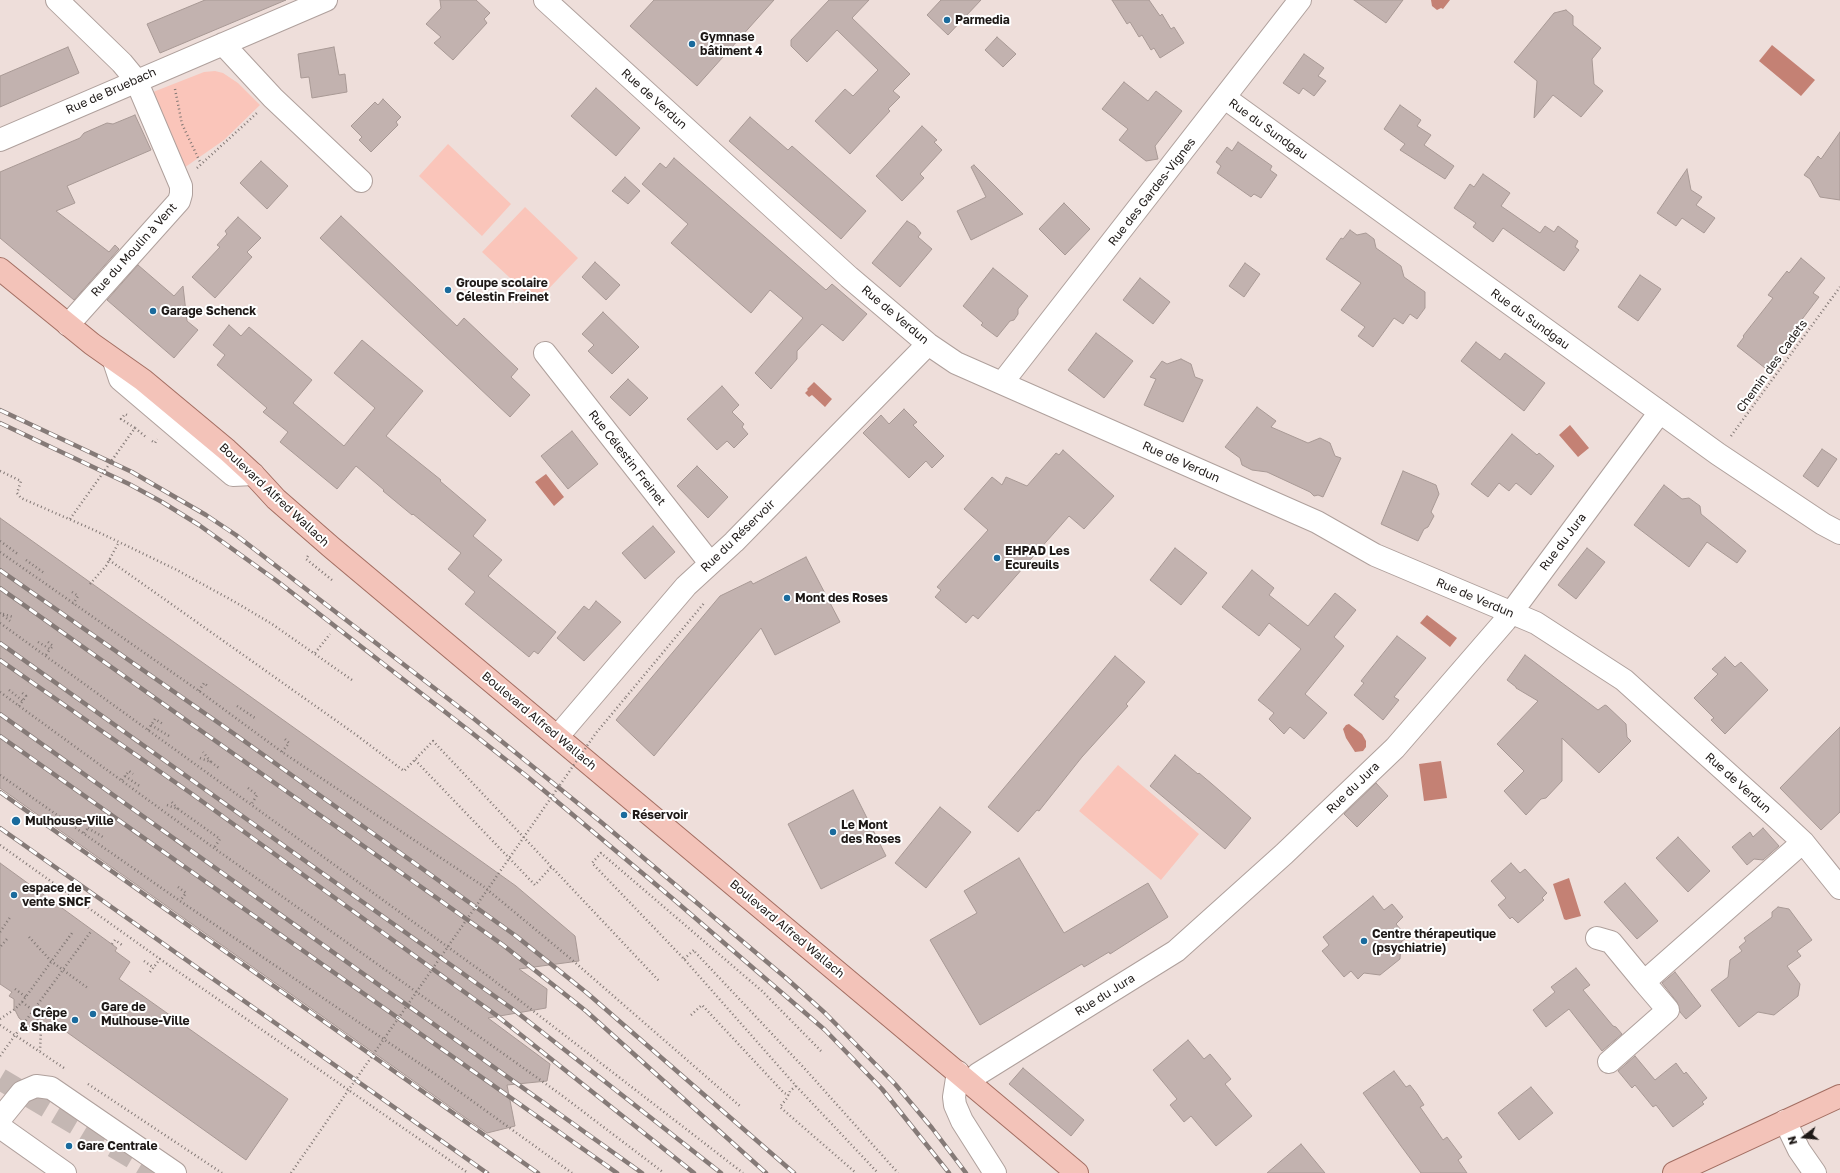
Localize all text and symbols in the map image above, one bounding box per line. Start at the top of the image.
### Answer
place label: Parmedia [955,13,1010,27]
marker: Parmedia [942,15,952,25]
place label: Gymnase bâtiment 4 [700,30,763,58]
marker: Gymnase bâtiment 4 [687,39,697,49]
street label: Rue de Bruebach [64,65,158,117]
street label: Rue de Verdun [618,66,690,132]
street label: Rue du Sundgau [1226,96,1310,162]
street label: Rue des Gardes-Vignes [1105,135,1199,249]
street label: Rue du Moulin à Vent [88,200,180,300]
place label: Groupe scolaire Célestin Freinet [456,276,549,304]
street label: Rue de Verdun [858,283,932,347]
marker: Groupe scolaire Célestin Freinet [443,285,453,295]
street label: Rue du Sundgau [1488,286,1572,352]
place label: Garage Schenck [161,304,256,318]
marker: Garage Schenck [148,306,158,316]
street label: Chemin des Cadets [1734,317,1810,415]
street label: Rue Célestin Freinet [585,408,669,508]
street label: Rue de Verdun [1140,438,1222,486]
street label: Boulevard Alfred Wallach [216,440,332,550]
street label: Rue du Réservoir [698,497,778,575]
street label: Rue du Jura [1537,510,1589,574]
place label: EHPAD Les Ecureuils [1005,544,1070,572]
marker: EHPAD Les Ecureuils [992,553,1002,563]
street label: Rue de Verdun [1434,575,1516,621]
place label: Mont des Roses [795,591,888,605]
marker: Mont des Roses [782,593,792,603]
street label: Boulevard Alfred Wallach [479,669,599,773]
street label: Rue de Verdun [1702,750,1774,816]
street label: Rue du Jura [1324,759,1382,817]
place label: Réservoir [632,808,688,822]
marker: Réservoir [619,810,629,820]
place label: Mulhouse-Ville [25,814,114,828]
marker: Mulhouse-Ville [10,815,22,827]
place label: Le Mont des Roses [841,818,901,846]
marker: Le Mont des Roses [828,827,838,837]
street label: Boulevard Alfred Wallach [727,877,847,981]
place label: espace de vente SNCF [22,881,91,909]
marker: espace de vente SNCF [9,890,19,900]
place label: Centre thérapeutique (psychiatrie) [1372,927,1496,955]
marker: Centre thérapeutique (psychiatrie) [1359,936,1369,946]
street label: Rue du Jura [1072,971,1138,1019]
place label: Gare de Mulhouse-Ville [101,1000,190,1028]
place label: Crêpe & Shake [19,1006,67,1034]
marker: Gare de Mulhouse-Ville [88,1009,98,1019]
marker: Crêpe & Shake [70,1015,80,1025]
north arrow [1784,1117,1824,1157]
text: N [1785,1135,1799,1146]
place label: Gare Centrale [77,1139,158,1153]
marker: Gare Centrale [64,1141,74,1151]

